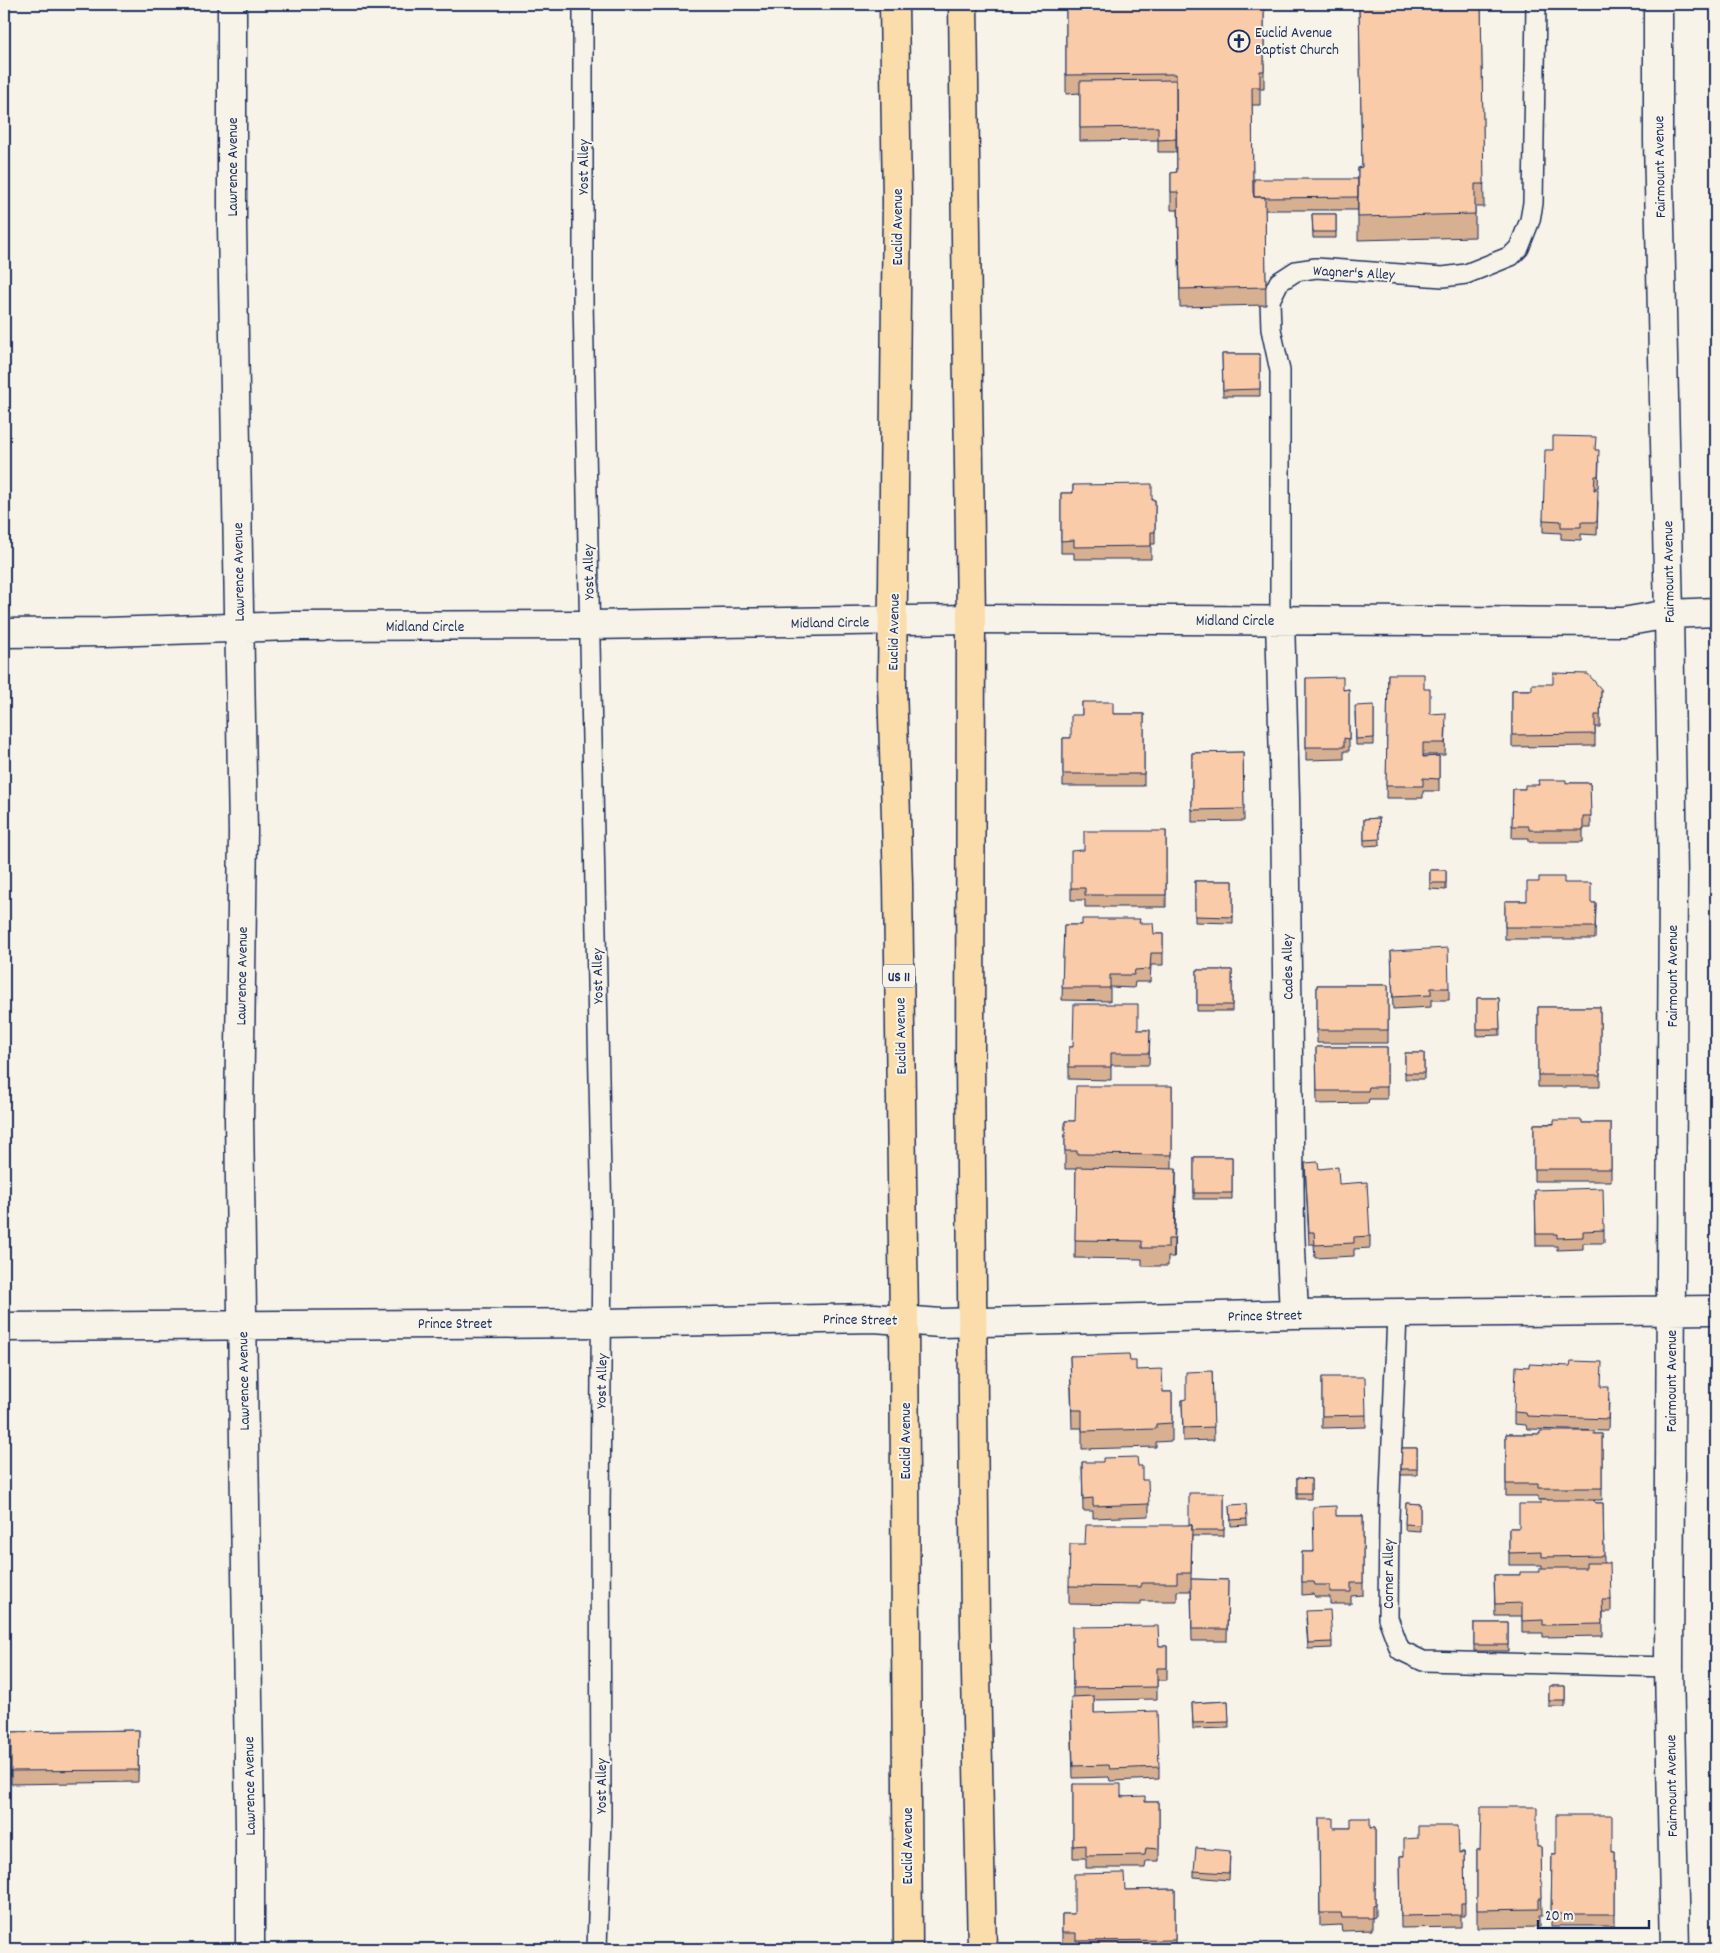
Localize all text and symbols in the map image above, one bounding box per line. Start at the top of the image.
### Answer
place label: Euclid Avenue Baptist Church [1255,23,1339,62]
church icon: Euclid Avenue Baptist Church [1227,29,1251,53]
street label: Fairmount Avenue [1649,115,1673,218]
street label: Lawrence Avenue [223,117,245,217]
street label: Yost Alley [574,138,596,195]
street label: Euclid Avenue [888,188,910,266]
street label: Wagner's Alley [1312,261,1396,287]
street label: Fairmount Avenue [1658,520,1682,623]
street label: Lawrence Avenue [228,522,252,622]
street label: Yost Alley [579,543,601,600]
street label: Euclid Avenue [883,593,907,671]
street label: Midland Circle [1196,611,1275,633]
street label: Midland Circle [791,612,870,636]
street label: Midland Circle [386,617,465,639]
street label: Fairmount Avenue [1663,924,1685,1027]
street label: Lawrence Avenue [231,926,255,1026]
street label: Cades Alley [1277,933,1301,1000]
street label: Yost Alley [588,947,610,1004]
road number: US 11 [883,964,915,988]
street label: Euclid Avenue [890,997,914,1075]
street label: Prince Street [1228,1305,1303,1329]
street label: Prince Street [822,1309,898,1333]
street label: Prince Street [418,1314,493,1336]
street label: Fairmount Avenue [1662,1329,1684,1432]
street label: Lawrence Avenue [233,1331,257,1431]
street label: Yost Alley [592,1352,614,1409]
street label: Euclid Avenue [896,1402,918,1480]
street label: Corner Alley [1379,1538,1401,1609]
street label: Fairmount Avenue [1661,1734,1685,1837]
street label: Lawrence Avenue [239,1736,263,1836]
street label: Yost Alley [592,1757,614,1814]
street label: Euclid Avenue [898,1807,920,1885]
scale bar [1538,1898,1649,1930]
text: 20 m [1545,1906,1573,1928]

